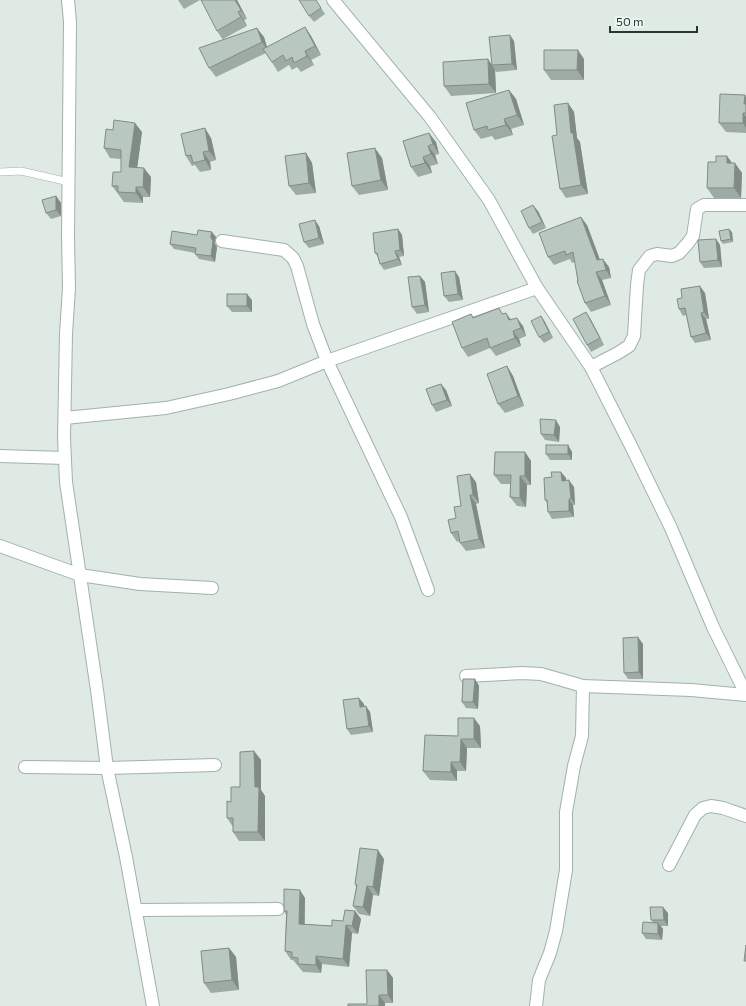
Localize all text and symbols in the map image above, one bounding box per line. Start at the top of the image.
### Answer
scale bar [610,8,697,34]
text: 50 m [616,14,644,28]

